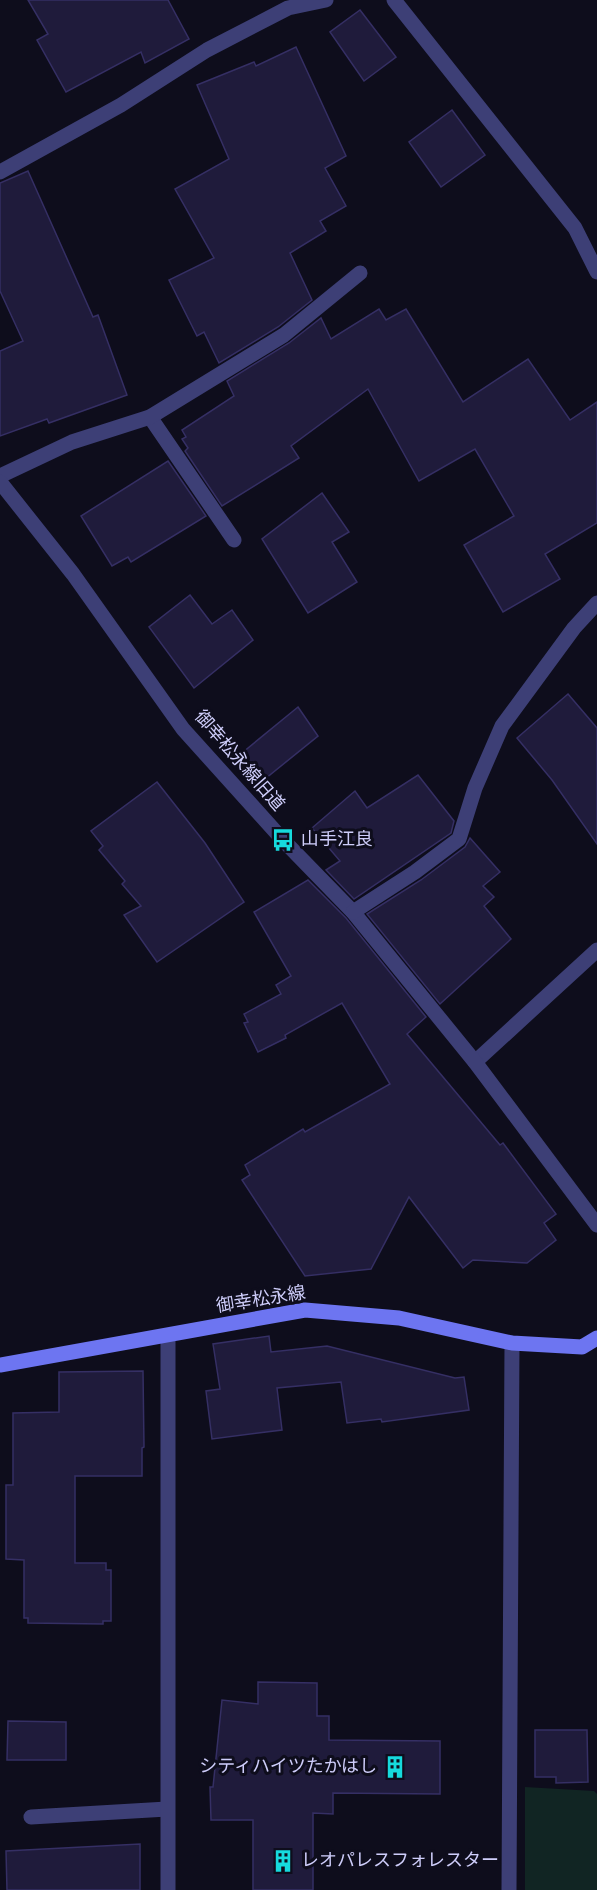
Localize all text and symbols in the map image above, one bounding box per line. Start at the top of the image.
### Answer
street label: 御幸松永線旧道 [191,706,289,814]
bus stop icon: 山手江良 [270,827,296,853]
place label: 山手江良 [301,830,373,849]
street label: 御幸松永線 [215,1282,307,1316]
building icon: シティハイツたかはし [382,1754,408,1780]
place label: シティハイツたかはし [199,1757,377,1776]
building icon: レオパレスフォレスター [270,1848,296,1874]
place label: レオパレスフォレスター [301,1851,499,1870]

